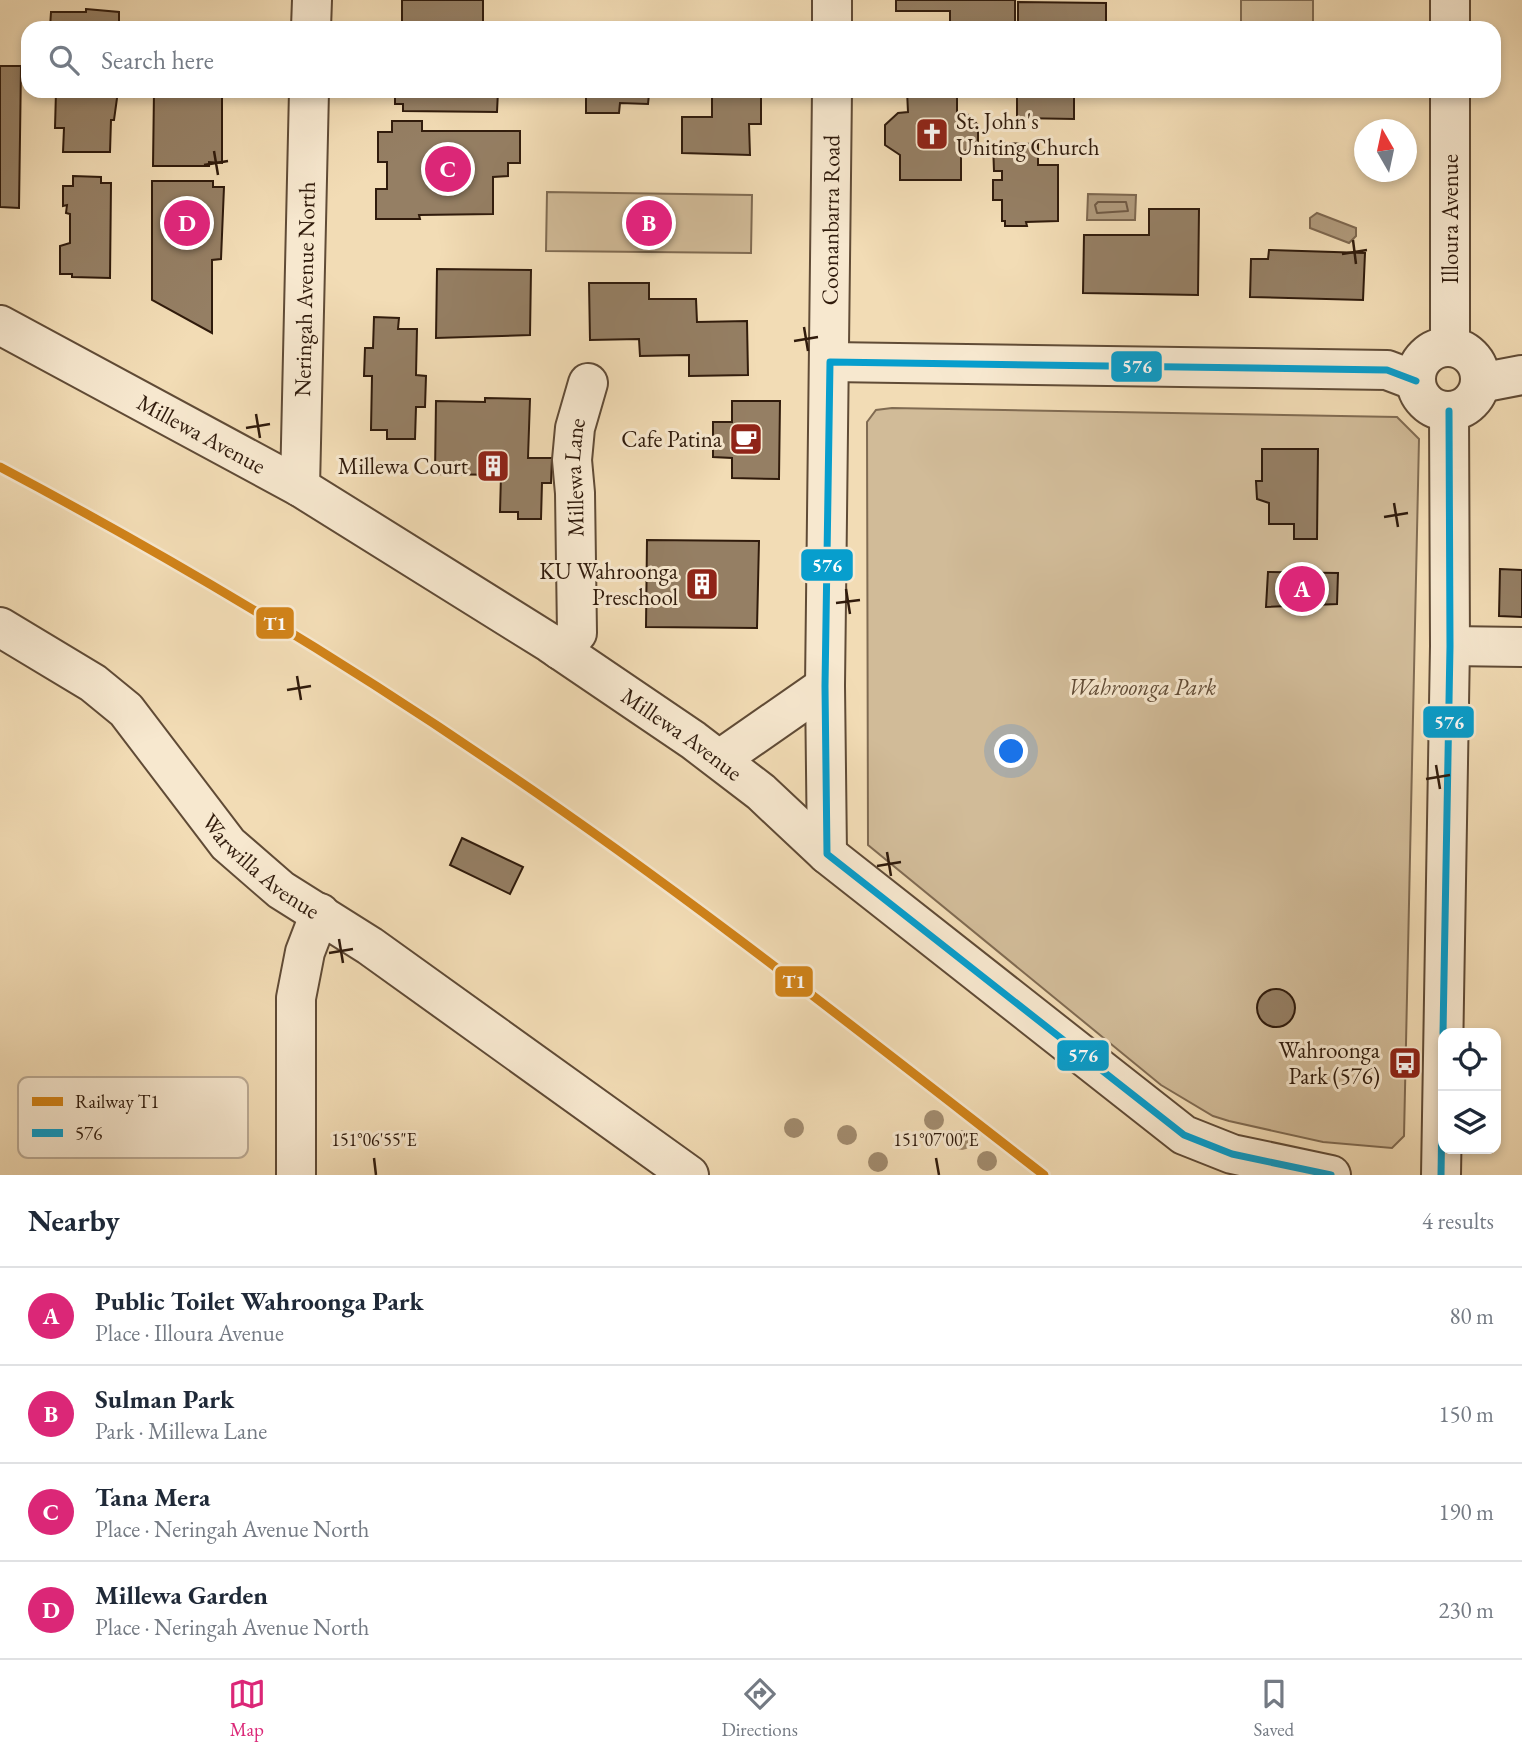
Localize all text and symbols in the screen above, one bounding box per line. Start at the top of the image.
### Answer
search box [21,21,1501,98]
icon: search [45,41,83,79]
text: Search here [101,43,214,77]
place label: St. John's Uniting Church [956,106,1100,162]
church icon: St. John's Uniting Church [913,115,951,153]
north arrow [1354,119,1417,182]
street label: Coonanbarra Road [814,134,846,305]
pin: C [425,143,471,195]
street label: Illoura Avenue [1435,154,1465,284]
street label: Neringah Avenue North [287,181,322,397]
pin: D [164,197,210,249]
pin: B [626,197,672,249]
line badge: 576 [1110,350,1163,383]
text: 576 [1122,354,1152,379]
street label: Millewa Avenue [132,387,271,481]
street label: Millewa Lane [557,414,592,537]
cafe icon: Cafe Patina [727,420,765,458]
place label: Cafe Patina [621,424,723,454]
building icon: Millewa Court [474,447,512,485]
place label: Millewa Court [338,451,469,481]
line badge: 576 [800,548,854,582]
text: 576 [812,553,842,578]
place label: KU Wahroonga Preschool [539,556,679,612]
pin: A [1279,563,1325,615]
building icon: KU Wahroonga Preschool [683,565,721,603]
line badge: T1 [255,606,295,640]
text: T1 [263,611,287,636]
park label: Wahroonga Park [1068,672,1217,702]
street label: Millewa Avenue [616,681,749,787]
line badge: 576 [1422,705,1475,739]
text: 576 [1434,710,1464,735]
your location [994,734,1028,768]
street label: Warwilla Avenue [195,807,326,926]
line badge: T1 [774,965,814,998]
text: T1 [782,969,806,994]
map controls [1438,1028,1501,1154]
button: locate [1438,1028,1501,1091]
place label: Wahroonga Park (576) [1278,1035,1381,1091]
line badge: 576 [1056,1039,1110,1072]
text: 576 [1068,1043,1098,1068]
bus stop icon: Wahroonga Park (576) [1386,1044,1424,1082]
legend [18,1077,248,1158]
text: Railway T1 [75,1089,159,1114]
button: layers [1438,1091,1501,1154]
text: 576 [75,1121,102,1146]
text: 151°06'55"E [331,1128,417,1151]
text: 151°07'00"E [893,1128,979,1151]
text: Nearby [28,1201,120,1240]
text: 4 results [1422,1206,1494,1236]
text: Public Toilet Wahroonga Park [95,1284,424,1318]
text: A [43,1301,59,1331]
text: 80 m [1449,1301,1494,1331]
text: Place · Illoura Avenue [95,1318,284,1348]
text: Sulman Park [95,1382,234,1416]
text: B [44,1399,58,1429]
text: 150 m [1438,1399,1494,1429]
text: Park · Millewa Lane [95,1416,267,1446]
text: Tana Mera [95,1480,210,1514]
text: C [43,1497,59,1527]
text: 190 m [1438,1497,1494,1527]
text: Place · Neringah Avenue North [95,1514,369,1544]
text: Millewa Garden [95,1578,268,1612]
text: D [42,1595,60,1625]
text: 230 m [1438,1595,1494,1625]
text: Place · Neringah Avenue North [95,1612,369,1642]
tab: Map [228,1675,266,1742]
tab: Directions [721,1675,798,1742]
tab: Saved [1253,1675,1294,1742]

